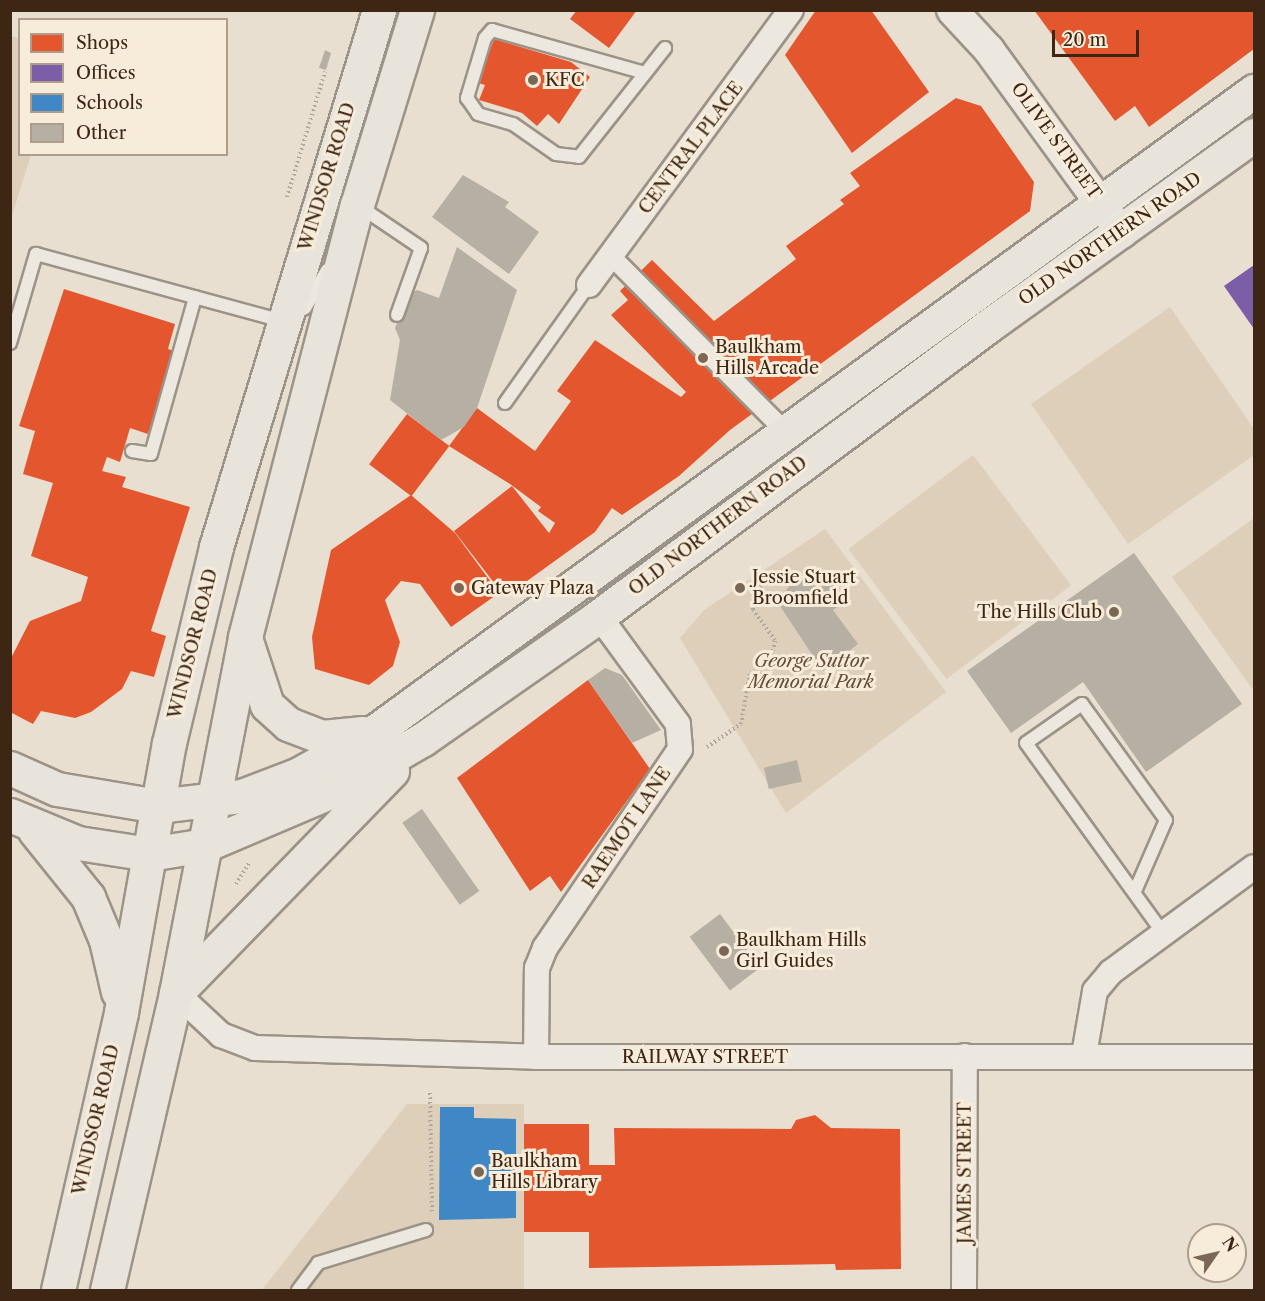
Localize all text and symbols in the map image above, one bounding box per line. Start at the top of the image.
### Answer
legend [18,18,228,156]
scale bar [1055,18,1142,56]
text: 20 m [1063,29,1106,51]
text: Shops [76,32,128,54]
text: Offices [76,62,136,84]
place label: KFC [545,69,585,91]
marker: KFC [526,73,540,87]
street label: CENTRAL PLACE [634,77,748,219]
street label: OLIVE STREET [1006,78,1106,204]
text: Schools [76,92,143,114]
street label: WINDSOR ROAD [294,100,360,254]
text: Other [76,122,126,144]
street label: OLD NORTHERN ROAD [1015,168,1205,310]
place label: Baulkham Hills Arcade [715,337,820,380]
marker: Baulkham Hills Arcade [696,351,710,365]
street label: OLD NORTHERN ROAD [625,452,811,600]
street label: WINDSOR ROAD [164,566,222,722]
place label: Jessie Stuart Broomfield [752,567,856,610]
place label: Gateway Plaza [471,577,595,599]
marker: Gateway Plaza [452,581,466,595]
marker: Jessie Stuart Broomfield [733,581,747,595]
place label: The Hills Club [977,601,1102,623]
marker: The Hills Club [1107,605,1121,619]
park label: George Suttor Memorial Park [748,651,874,694]
street label: RAEMOT LANE [578,763,676,893]
place label: Baulkham Hills Girl Guides [736,930,867,972]
marker: Baulkham Hills Girl Guides [717,944,731,958]
street label: WINDSOR ROAD [68,1042,124,1198]
street label: RAILWAY STREET [621,1046,789,1068]
street label: JAMES STREET [954,1102,976,1244]
place label: Baulkham Hills Library [491,1151,598,1194]
marker: Baulkham Hills Library [472,1165,486,1179]
north arrow [1187,1223,1247,1283]
text: N [1218,1233,1242,1255]

